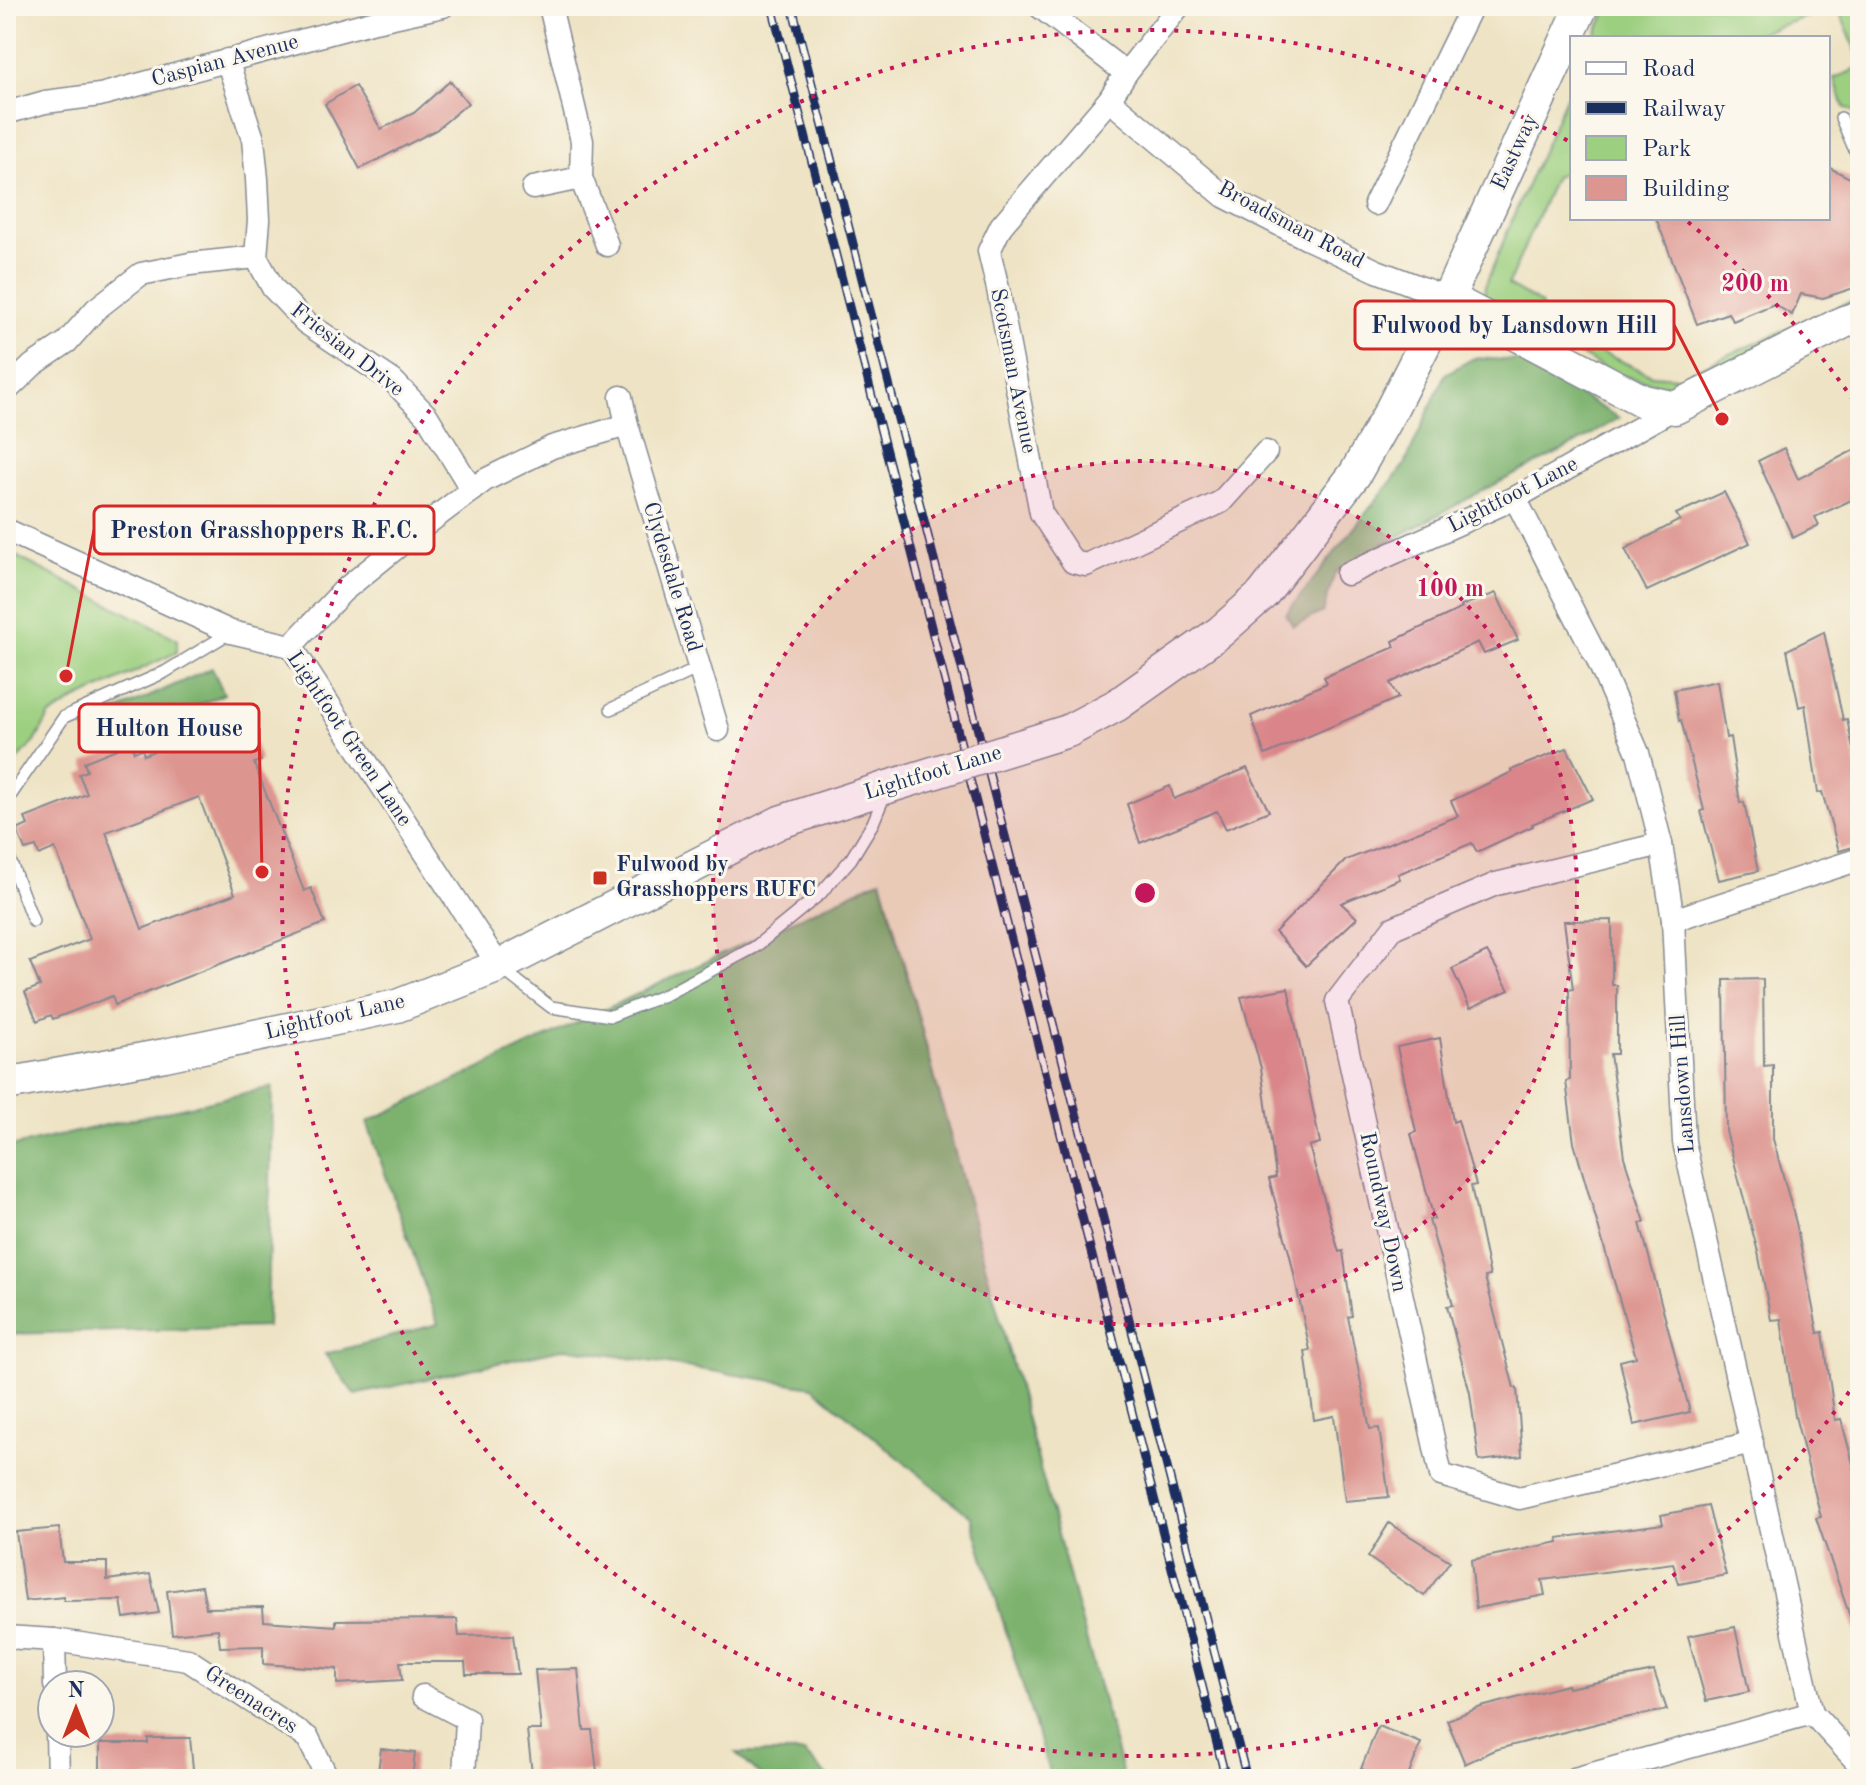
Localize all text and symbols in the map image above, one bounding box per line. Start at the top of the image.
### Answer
street label: Caspian Avenue [149,31,301,91]
legend [1570,36,1830,220]
text: Road [1642,58,1695,82]
text: Railway [1642,98,1726,122]
street label: Eastway [1488,110,1542,194]
text: Park [1642,138,1691,162]
street label: Broadsman Road [1214,177,1368,273]
text: Building [1642,178,1729,202]
text: 200 m [1721,273,1789,297]
street label: Scotsman Avenue [986,287,1040,455]
street label: Friesian Drive [286,299,408,401]
callout: Fulwood by Lansdown Hill [1355,301,1674,349]
text: Fulwood by Lansdown Hill [1371,315,1657,339]
street label: Lightfoot Lane [1444,453,1582,537]
street label: Clydesdale Road [639,499,705,655]
callout: Preston Grasshoppers R.F.C. [94,506,434,554]
text: Preston Grasshoppers R.F.C. [110,520,418,544]
text: 100 m [1416,578,1484,602]
street label: Lightfoot Green Lane [282,647,416,831]
callout: Hulton House [79,704,259,752]
text: Hulton House [95,718,243,742]
street label: Lightfoot Lane [862,742,1004,804]
place label: Fulwood by Grasshoppers RUFC [616,854,816,901]
marker: Fulwood by Grasshoppers RUFC [591,869,609,887]
centre of rings [1131,879,1159,907]
street label: Lightfoot Lane [263,990,407,1044]
street label: Lansdown Hill [1667,1014,1699,1154]
street label: Roundway Down [1355,1130,1411,1294]
street label: Greenacres [201,1662,301,1738]
north arrow [36,1669,116,1749]
text: N [68,1680,85,1702]

